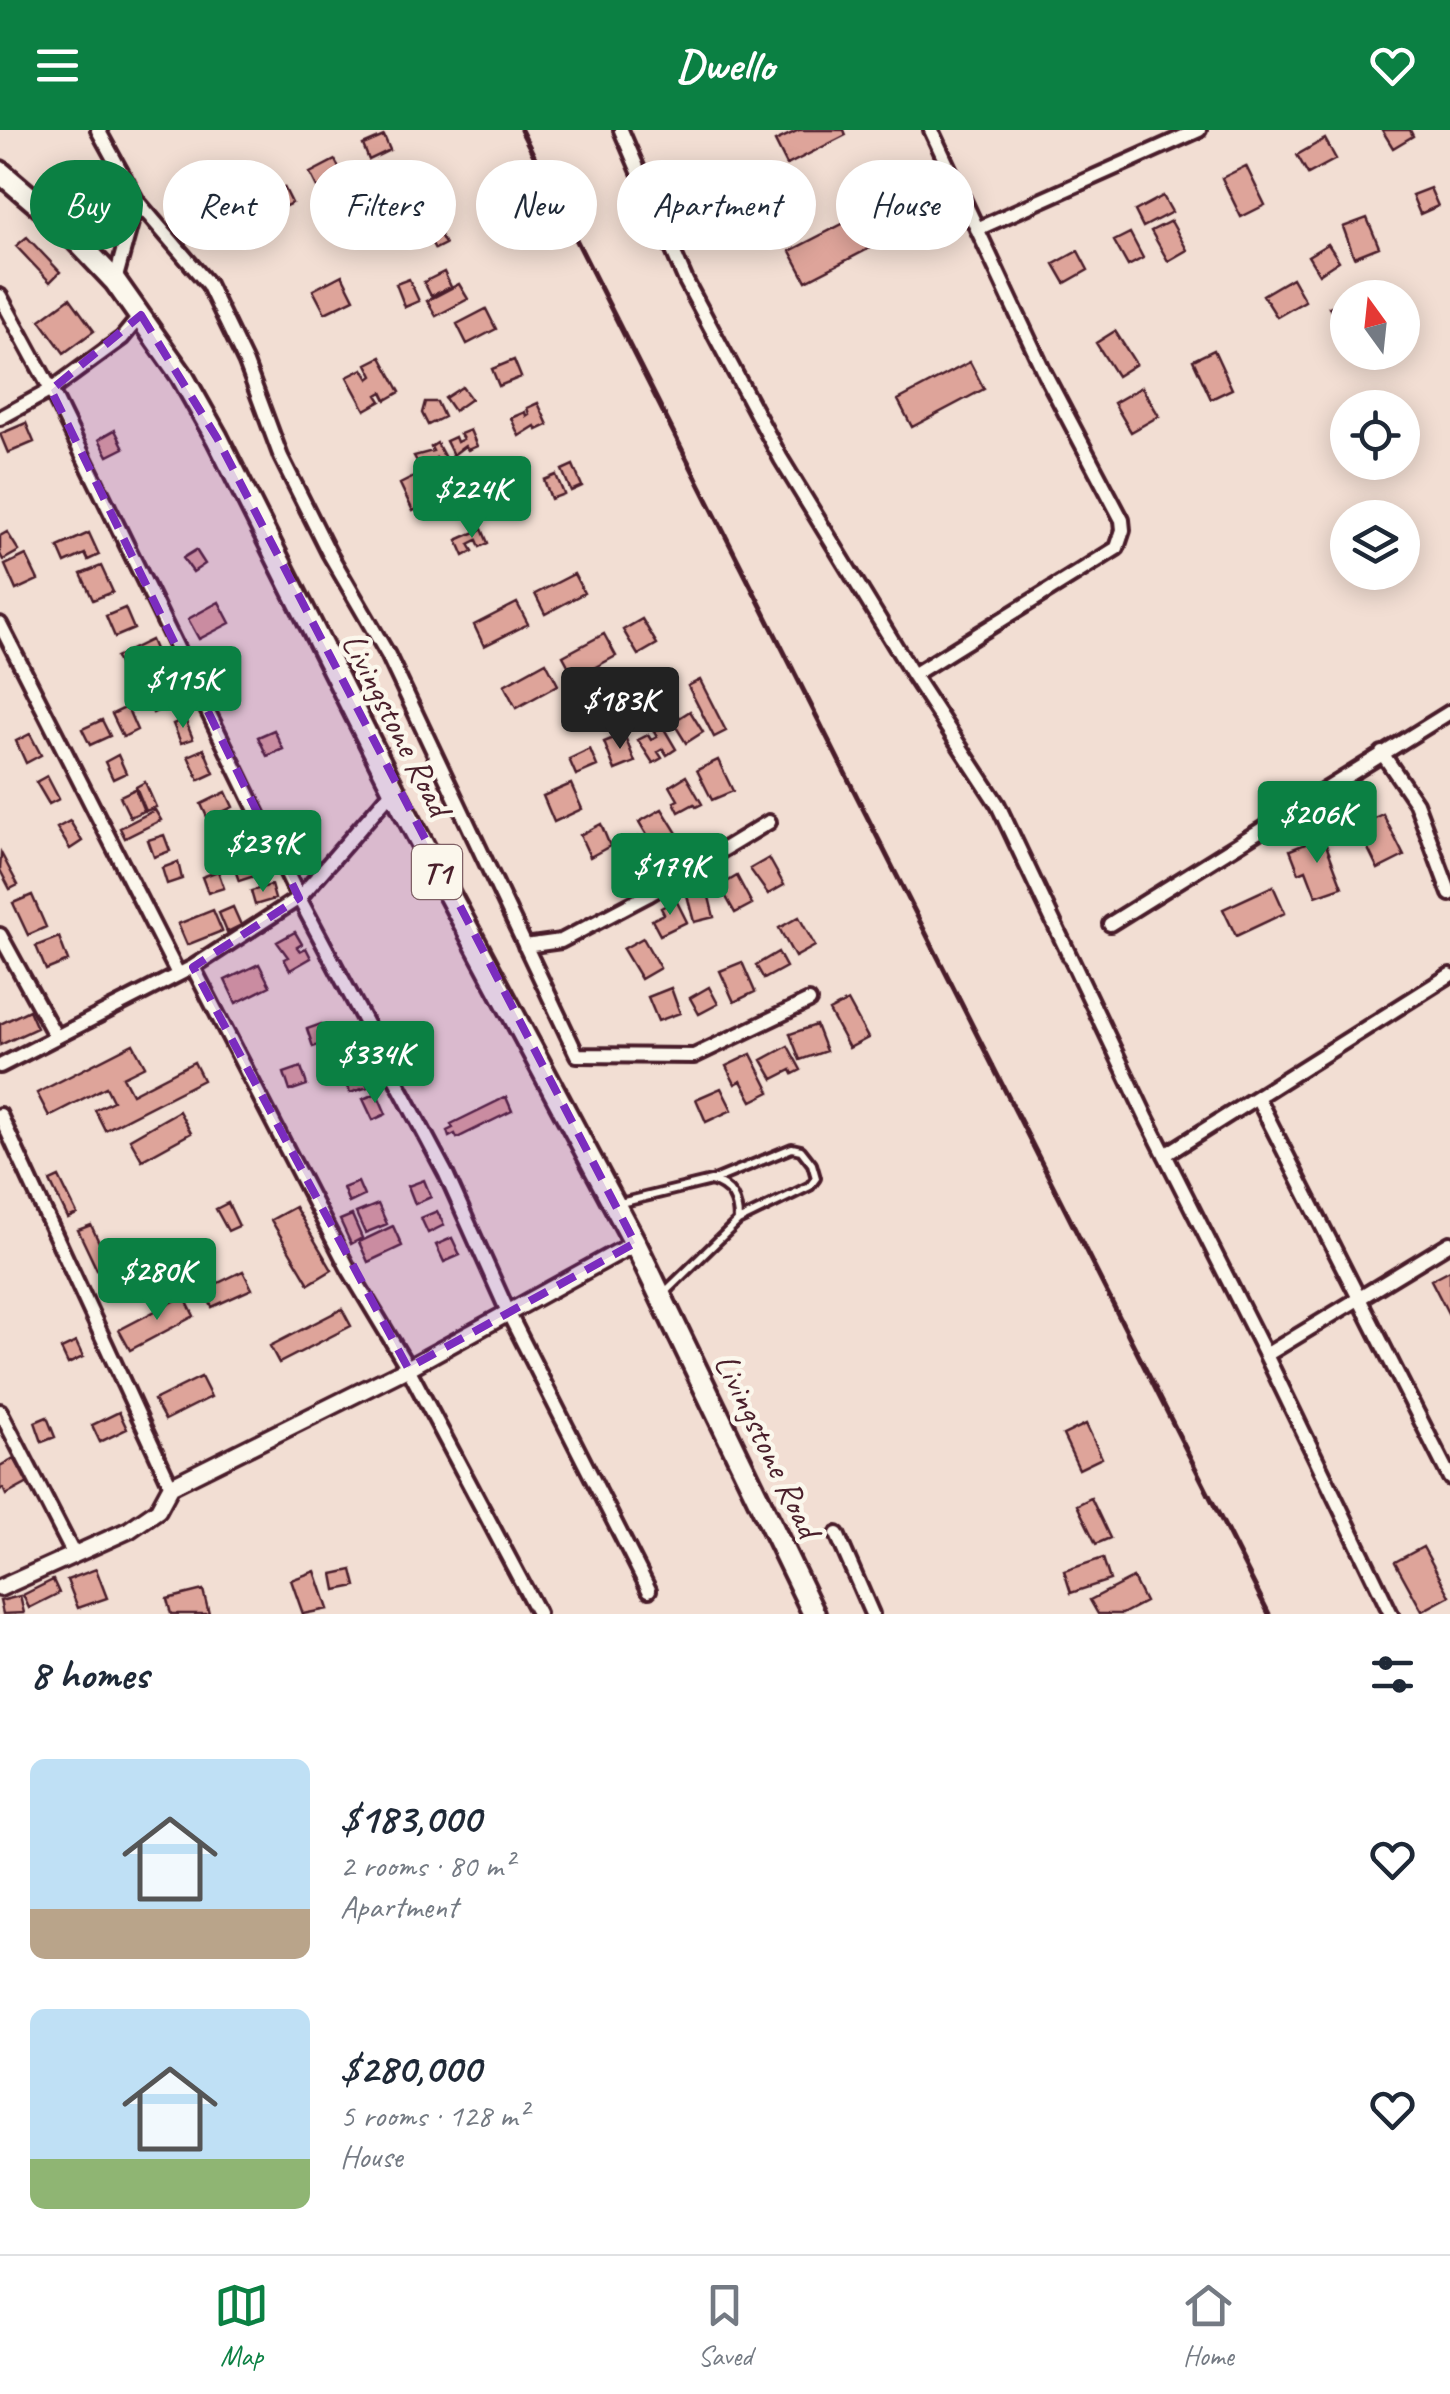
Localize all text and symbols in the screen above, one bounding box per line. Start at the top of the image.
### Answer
text: Dwello [676,37,774,94]
icon: menu [30,38,85,93]
icon: heart [1365,38,1420,93]
chip: Buy [30,160,143,250]
chip: Rent [163,160,290,250]
chip: Filters [310,160,456,250]
chip: New [476,160,597,250]
chip: Apartment [617,160,816,250]
chip: House [836,160,974,250]
north arrow [1330,280,1420,370]
map controls [1330,280,1420,590]
button: locate [1330,390,1420,480]
pin: $224K [402,456,542,541]
text: $224K [435,468,509,509]
button: layers [1330,500,1420,590]
street label: Livingstone Road [331,625,464,828]
pin: $115K [113,646,253,731]
text: $115K [146,658,220,699]
pin: $183K [550,667,690,752]
text: $183K [583,679,657,720]
pin: $206K [1247,781,1387,866]
text: $206K [1280,793,1354,834]
pin: $239K [193,810,333,895]
text: $239K [226,822,300,863]
pin: $179K [600,833,740,918]
road number: T1 [412,845,462,899]
text: $179K [633,845,707,886]
pin: $334K [305,1021,445,1106]
text: $334K [338,1033,412,1074]
pin: $280K [87,1238,227,1323]
text: $280K [120,1250,194,1291]
street label: Livingstone Road [704,1346,834,1549]
icon: filters [1365,1647,1420,1702]
text: 8 homes [30,1648,149,1701]
text: $183,000 [340,1792,481,1845]
icon: home [110,1799,230,1919]
icon: heart [1365,1832,1420,1887]
text: 2 rooms · 80 m² [340,1845,513,1886]
text: Apartment [340,1886,458,1927]
text: $280,000 [340,2042,481,2095]
icon: home [110,2049,230,2169]
icon: heart [1365,2082,1420,2137]
text: 5 rooms · 128 m² [340,2095,527,2136]
text: House [340,2136,402,2177]
tab: Map [214,2278,269,2373]
tab: Saved [697,2278,752,2373]
tab: Home [1181,2278,1236,2373]

